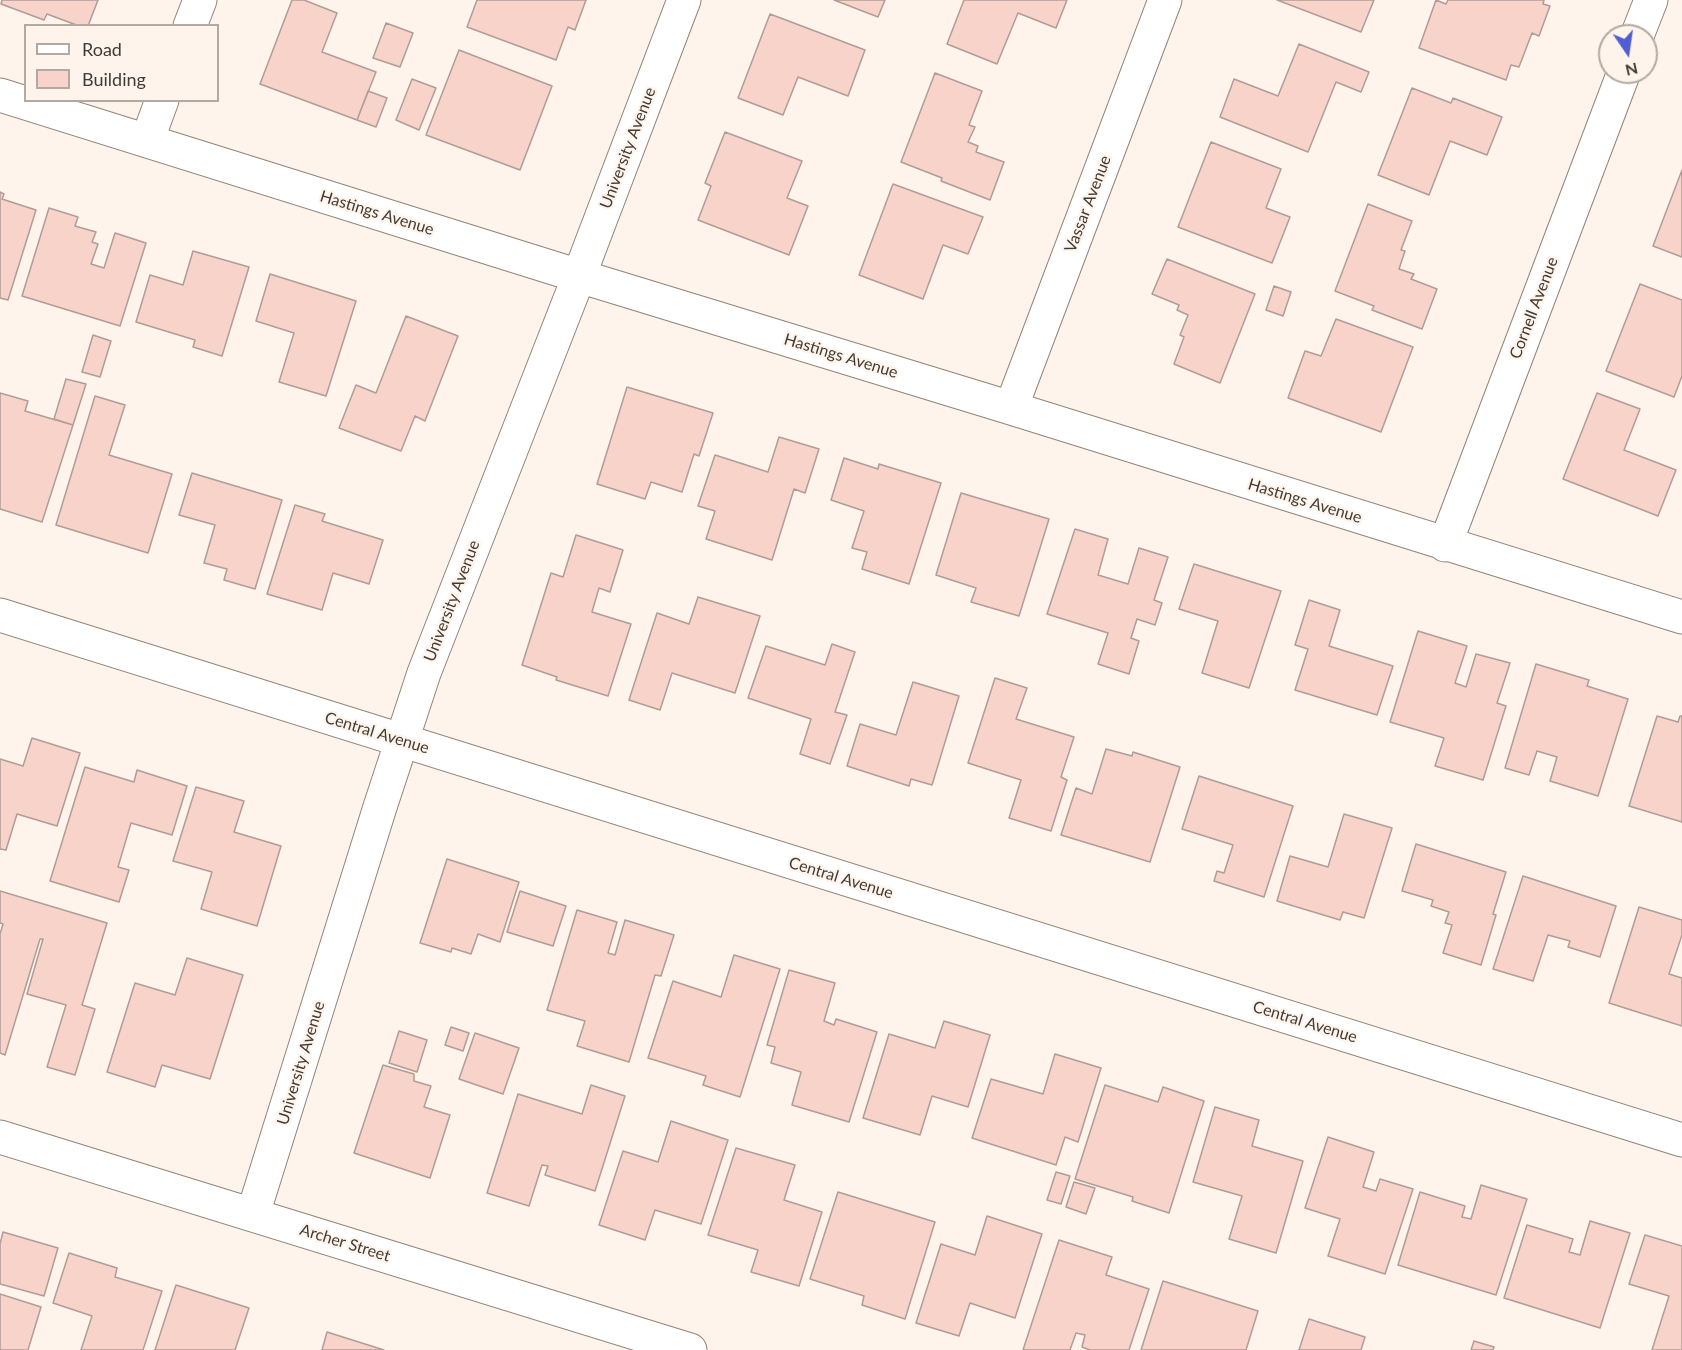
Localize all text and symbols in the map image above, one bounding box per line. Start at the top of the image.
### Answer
legend [24,24,219,102]
north arrow [1598,24,1658,84]
text: Road [82,38,122,60]
text: N [1624,59,1640,81]
text: Building [82,68,146,90]
street label: University Avenue [596,85,660,211]
street label: Vassar Avenue [1061,153,1115,255]
street label: Hastings Avenue [318,187,436,239]
street label: Cornell Avenue [1506,254,1562,362]
street label: Hastings Avenue [782,330,900,382]
street label: Hastings Avenue [1246,475,1364,527]
street label: University Avenue [420,538,484,664]
street label: Central Avenue [323,708,431,758]
street label: Central Avenue [787,853,895,903]
street label: Central Avenue [1251,997,1359,1047]
street label: University Avenue [273,999,329,1127]
street label: Archer Street [298,1220,392,1266]

